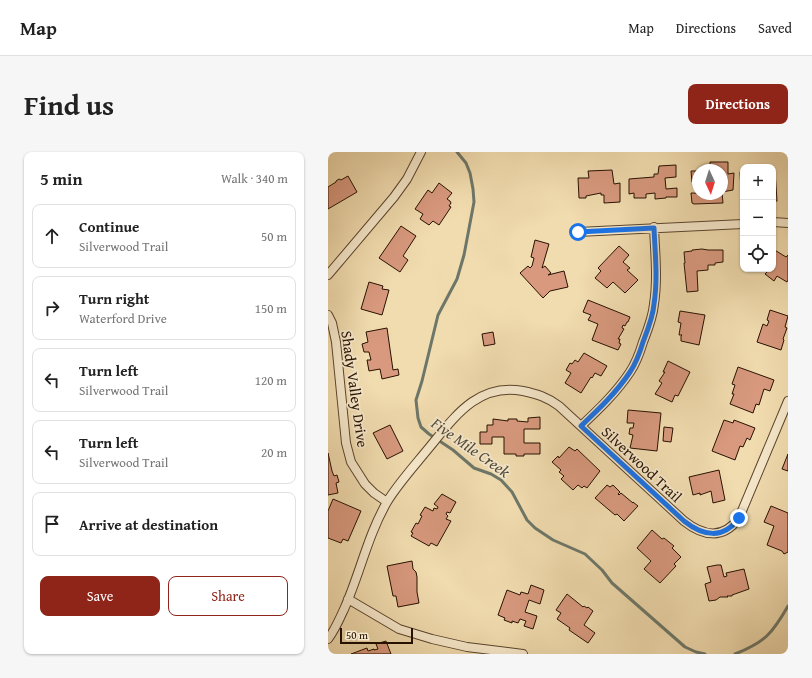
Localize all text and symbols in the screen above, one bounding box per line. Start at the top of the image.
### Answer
text: Map [20,14,57,42]
text: Map [628,18,654,38]
text: Directions [676,18,736,38]
text: Saved [758,18,792,38]
text: Find us [24,84,114,125]
button: Directions [688,84,788,124]
north arrow [692,164,728,200]
map controls [740,164,776,272]
button: + [740,164,776,200]
text: 5 min [40,166,82,191]
text: Walk · 340 m [221,169,288,188]
button: − [740,200,776,236]
text: Continue [79,216,140,237]
route start [569,223,587,241]
icon: ahead [41,225,63,247]
text: 50 m [261,227,287,246]
button: locate [740,236,776,272]
text: Silverwood Trail [79,237,168,256]
text: Turn right [79,288,150,309]
icon: right [41,297,63,319]
text: 150 m [255,299,287,318]
text: Waterford Drive [79,309,167,328]
street label: Shady Valley Drive [336,329,374,449]
text: Turn left [79,360,138,381]
icon: left [41,369,63,391]
text: 120 m [255,371,287,390]
text: Silverwood Trail [79,381,168,400]
water label: Five Mile Creek [426,410,516,483]
street label: Silverwood Trail [597,421,687,507]
text: Turn left [79,432,138,453]
icon: left [41,441,63,463]
text: 20 m [261,443,287,462]
text: Silverwood Trail [79,453,168,472]
route end [730,509,748,527]
icon: arrive [41,513,63,535]
text: Arrive at destination [79,514,218,535]
button: Save [40,576,160,616]
button: Share [168,576,288,616]
scale bar [340,626,413,645]
text: 50 m [346,627,368,643]

